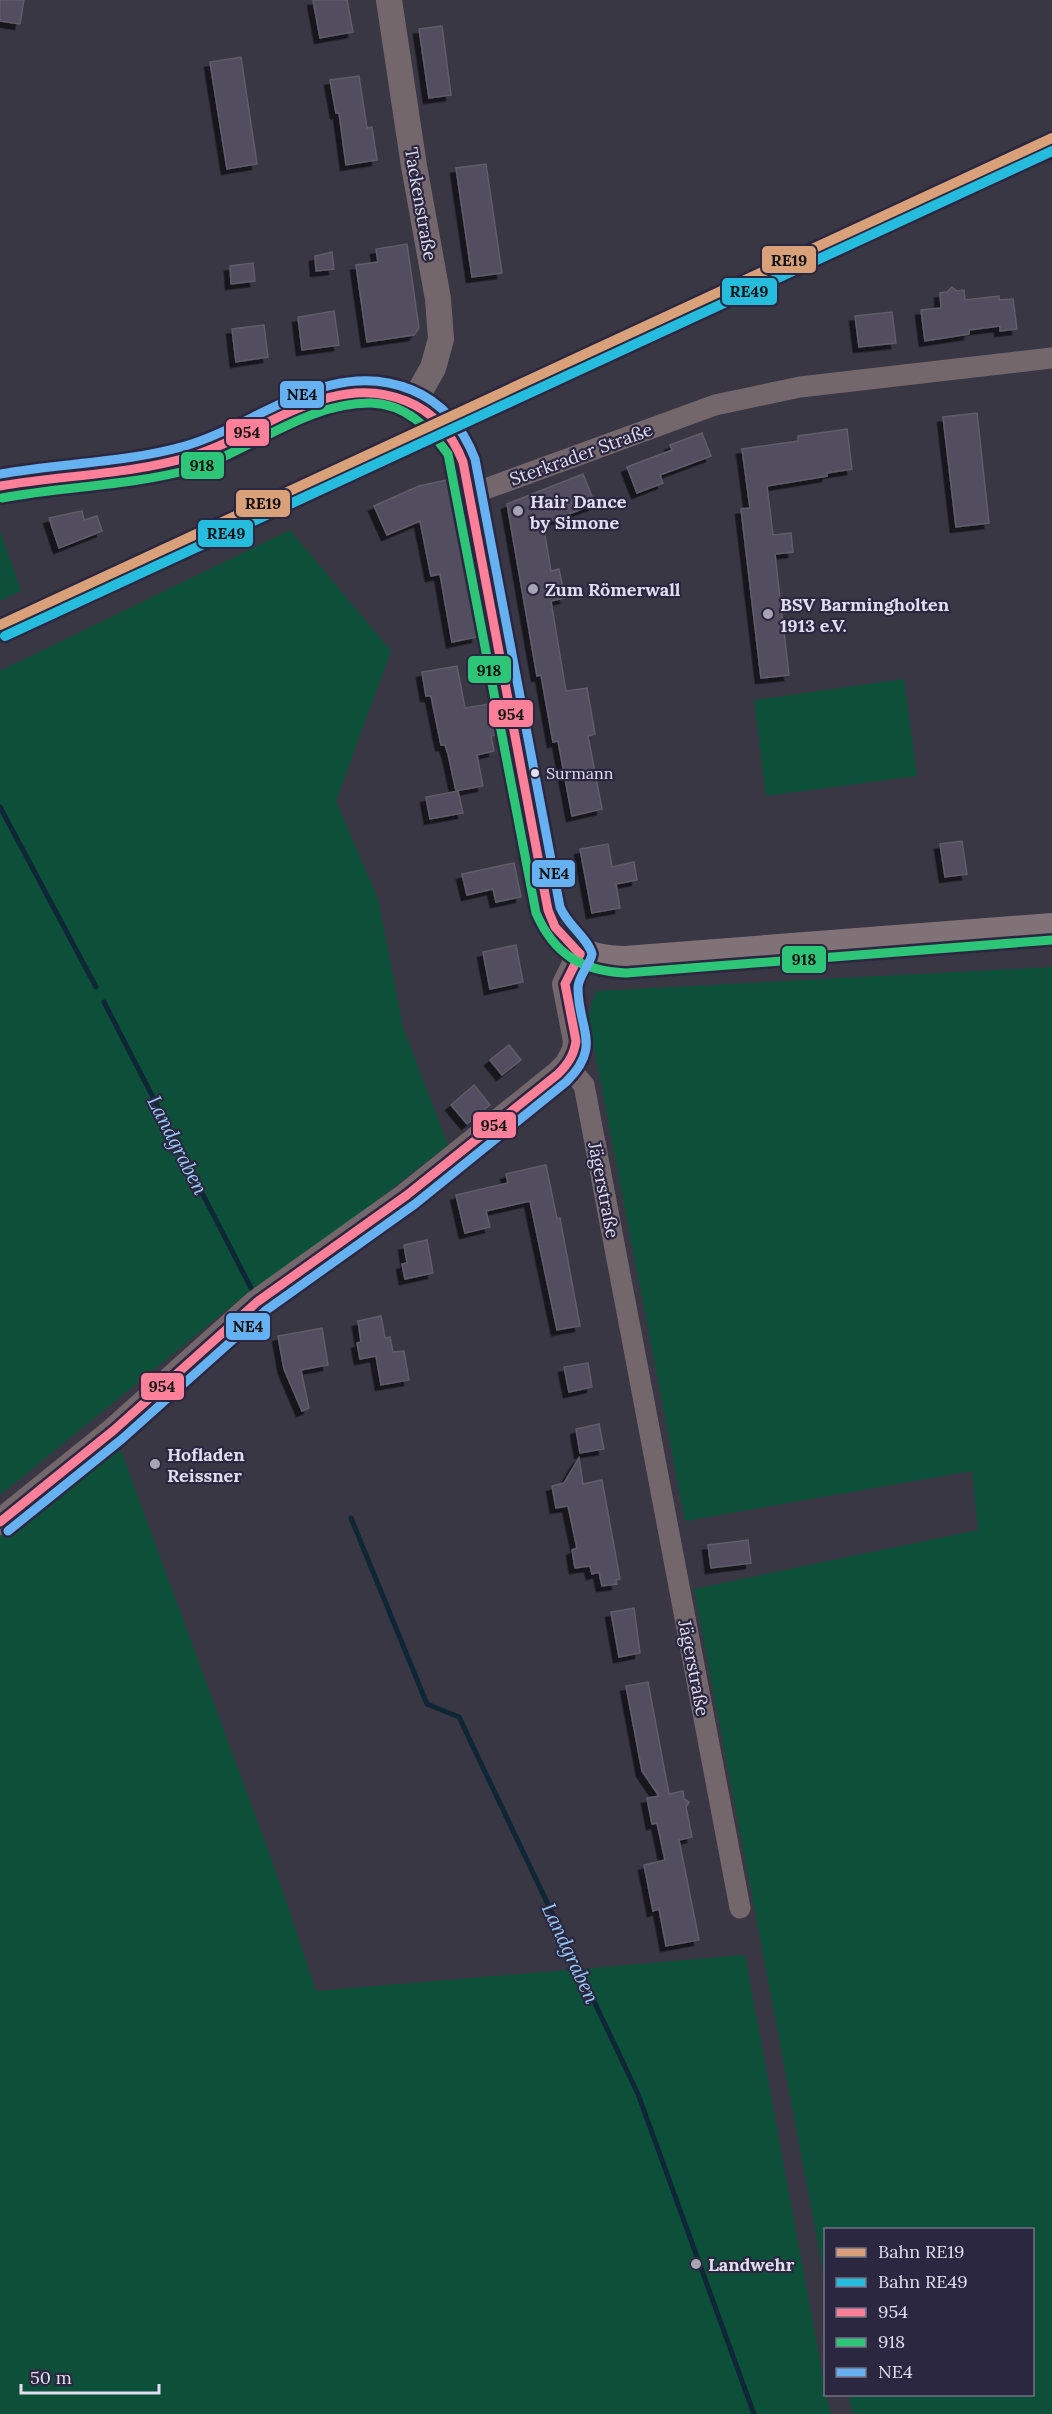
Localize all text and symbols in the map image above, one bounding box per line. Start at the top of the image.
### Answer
street label: Tackenstraße [400,146,442,263]
line badge: RE19 [761,245,817,274]
text: RE19 [771,250,807,270]
line badge: RE49 [721,277,778,306]
text: RE49 [730,281,768,301]
line badge: NE4 [279,380,325,409]
text: NE4 [286,384,318,404]
street label: Sterkrader Straße [506,417,656,491]
line badge: 954 [225,418,270,447]
text: 954 [234,422,261,442]
line badge: 918 [180,451,225,480]
text: 918 [190,455,214,475]
line badge: RE19 [235,489,291,518]
place label: Hair Dance by Simone [529,490,627,534]
text: RE19 [245,493,281,513]
marker: Hair Dance by Simone [511,504,525,518]
line badge: RE49 [197,519,254,548]
text: RE49 [207,523,245,543]
place label: Zum Römerwall [545,578,681,601]
marker: Zum Römerwall [526,582,540,596]
place label: BSV Barmingholten 1913 e.V. [780,593,950,637]
marker: BSV Barmingholten 1913 e.V. [761,607,775,621]
line badge: 918 [467,655,512,684]
text: 918 [477,660,501,680]
line badge: 954 [488,699,534,728]
text: 954 [498,704,525,724]
place label: Surmann [546,763,614,783]
marker: Surmann [529,767,541,779]
line badge: NE4 [531,859,576,888]
text: NE4 [538,863,570,883]
line badge: 918 [781,945,827,974]
text: 918 [792,949,816,969]
water label: Landgraben [142,1091,214,1199]
line badge: 954 [472,1111,517,1139]
text: 954 [481,1115,508,1135]
street label: Jägerstraße [583,1139,625,1240]
line badge: NE4 [225,1312,271,1341]
text: NE4 [232,1316,264,1336]
line badge: 954 [140,1372,185,1401]
text: 954 [149,1376,176,1396]
place label: Hofladen Reissner [167,1443,245,1487]
marker: Hofladen Reissner [148,1457,162,1471]
street label: Jägerstraße [673,1617,715,1718]
water label: Landgraben [537,1899,605,2008]
legend [824,2228,1034,2396]
text: Bahn RE19 [878,2240,964,2263]
place label: Landwehr [708,2253,795,2276]
marker: Landwehr [689,2257,703,2271]
text: Bahn RE49 [878,2270,968,2293]
text: 954 [878,2300,908,2323]
text: 918 [878,2330,905,2353]
scale bar [21,2357,159,2395]
text: NE4 [878,2360,913,2383]
text: 50 m [30,2366,72,2389]

